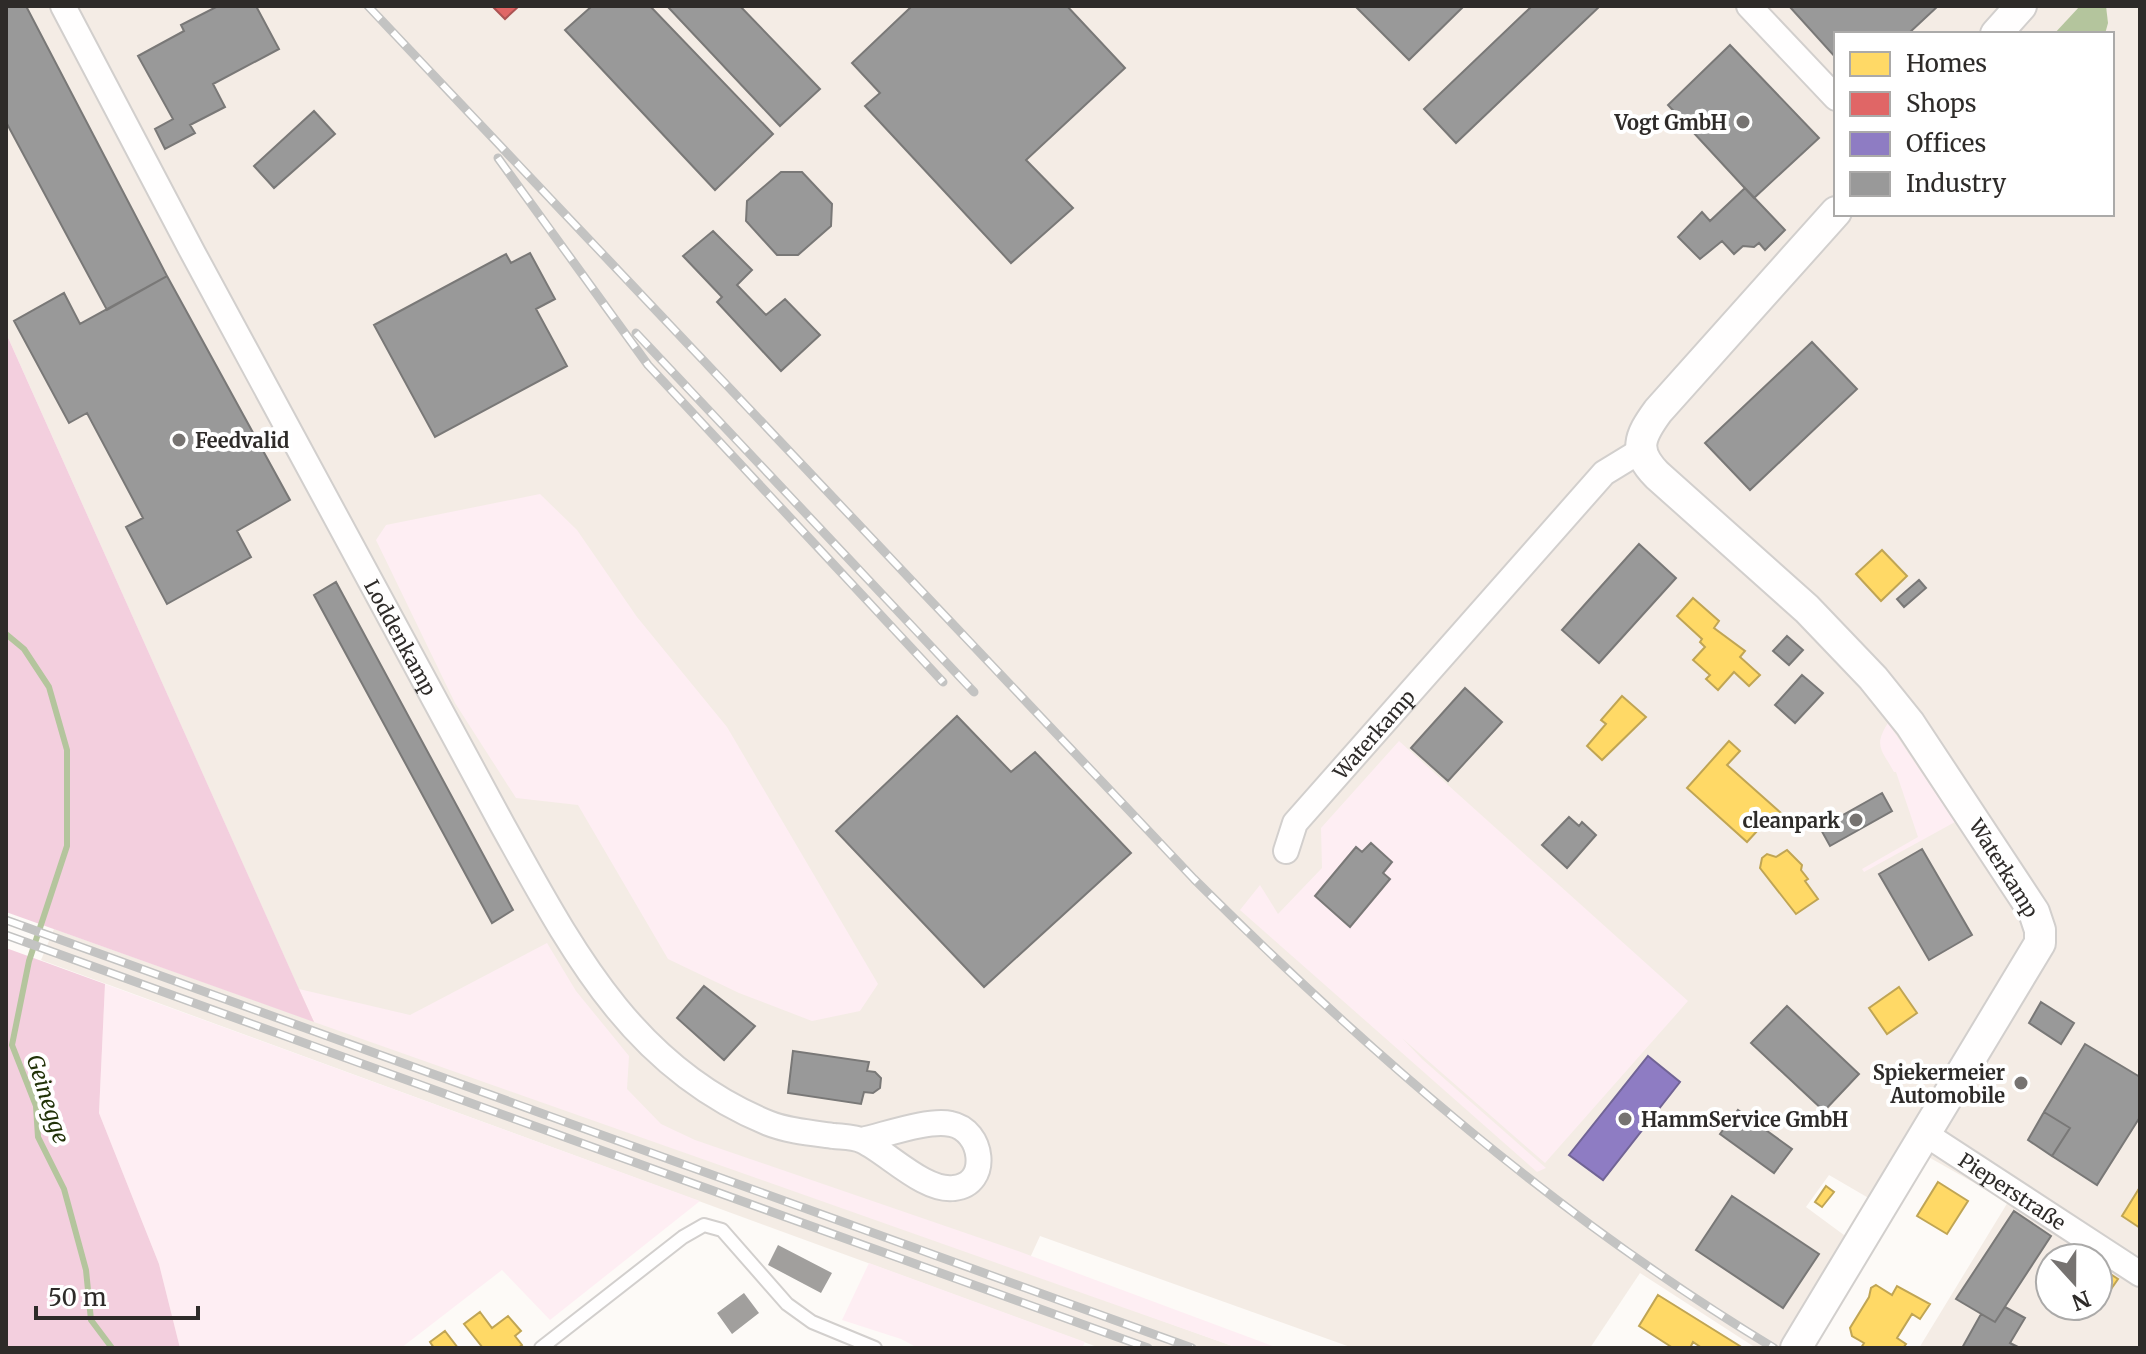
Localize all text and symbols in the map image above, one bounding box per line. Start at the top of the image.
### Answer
legend [1834,32,2114,216]
text: Homes [1906,48,1987,79]
text: Shops [1906,88,1977,119]
place label: Vogt GmbH [1613,110,1727,135]
marker: Vogt GmbH [1734,113,1752,131]
text: Offices [1906,128,1986,159]
text: Industry [1906,168,2006,199]
place label: Feedvalid [195,428,289,453]
marker: Feedvalid [170,431,188,449]
street label: Loddenkamp [359,575,442,700]
street label: Waterkamp [1327,684,1420,785]
place label: cleanpark [1742,808,1840,833]
marker: cleanpark [1847,811,1865,829]
street label: Waterkamp [1963,813,2044,922]
water label: Geinegge [20,1051,76,1147]
place label: Spiekermeier Automobile [1873,1060,2005,1108]
marker: Spiekermeier Automobile [2012,1074,2030,1092]
place label: HammService GmbH [1641,1107,1848,1132]
marker: HammService GmbH [1616,1110,1634,1128]
street label: Pieperstraße [1954,1147,2071,1235]
north arrow [2034,1242,2114,1322]
scale bar [36,1270,198,1320]
text: 50 m [48,1282,107,1313]
text: N [2067,1284,2094,1317]

